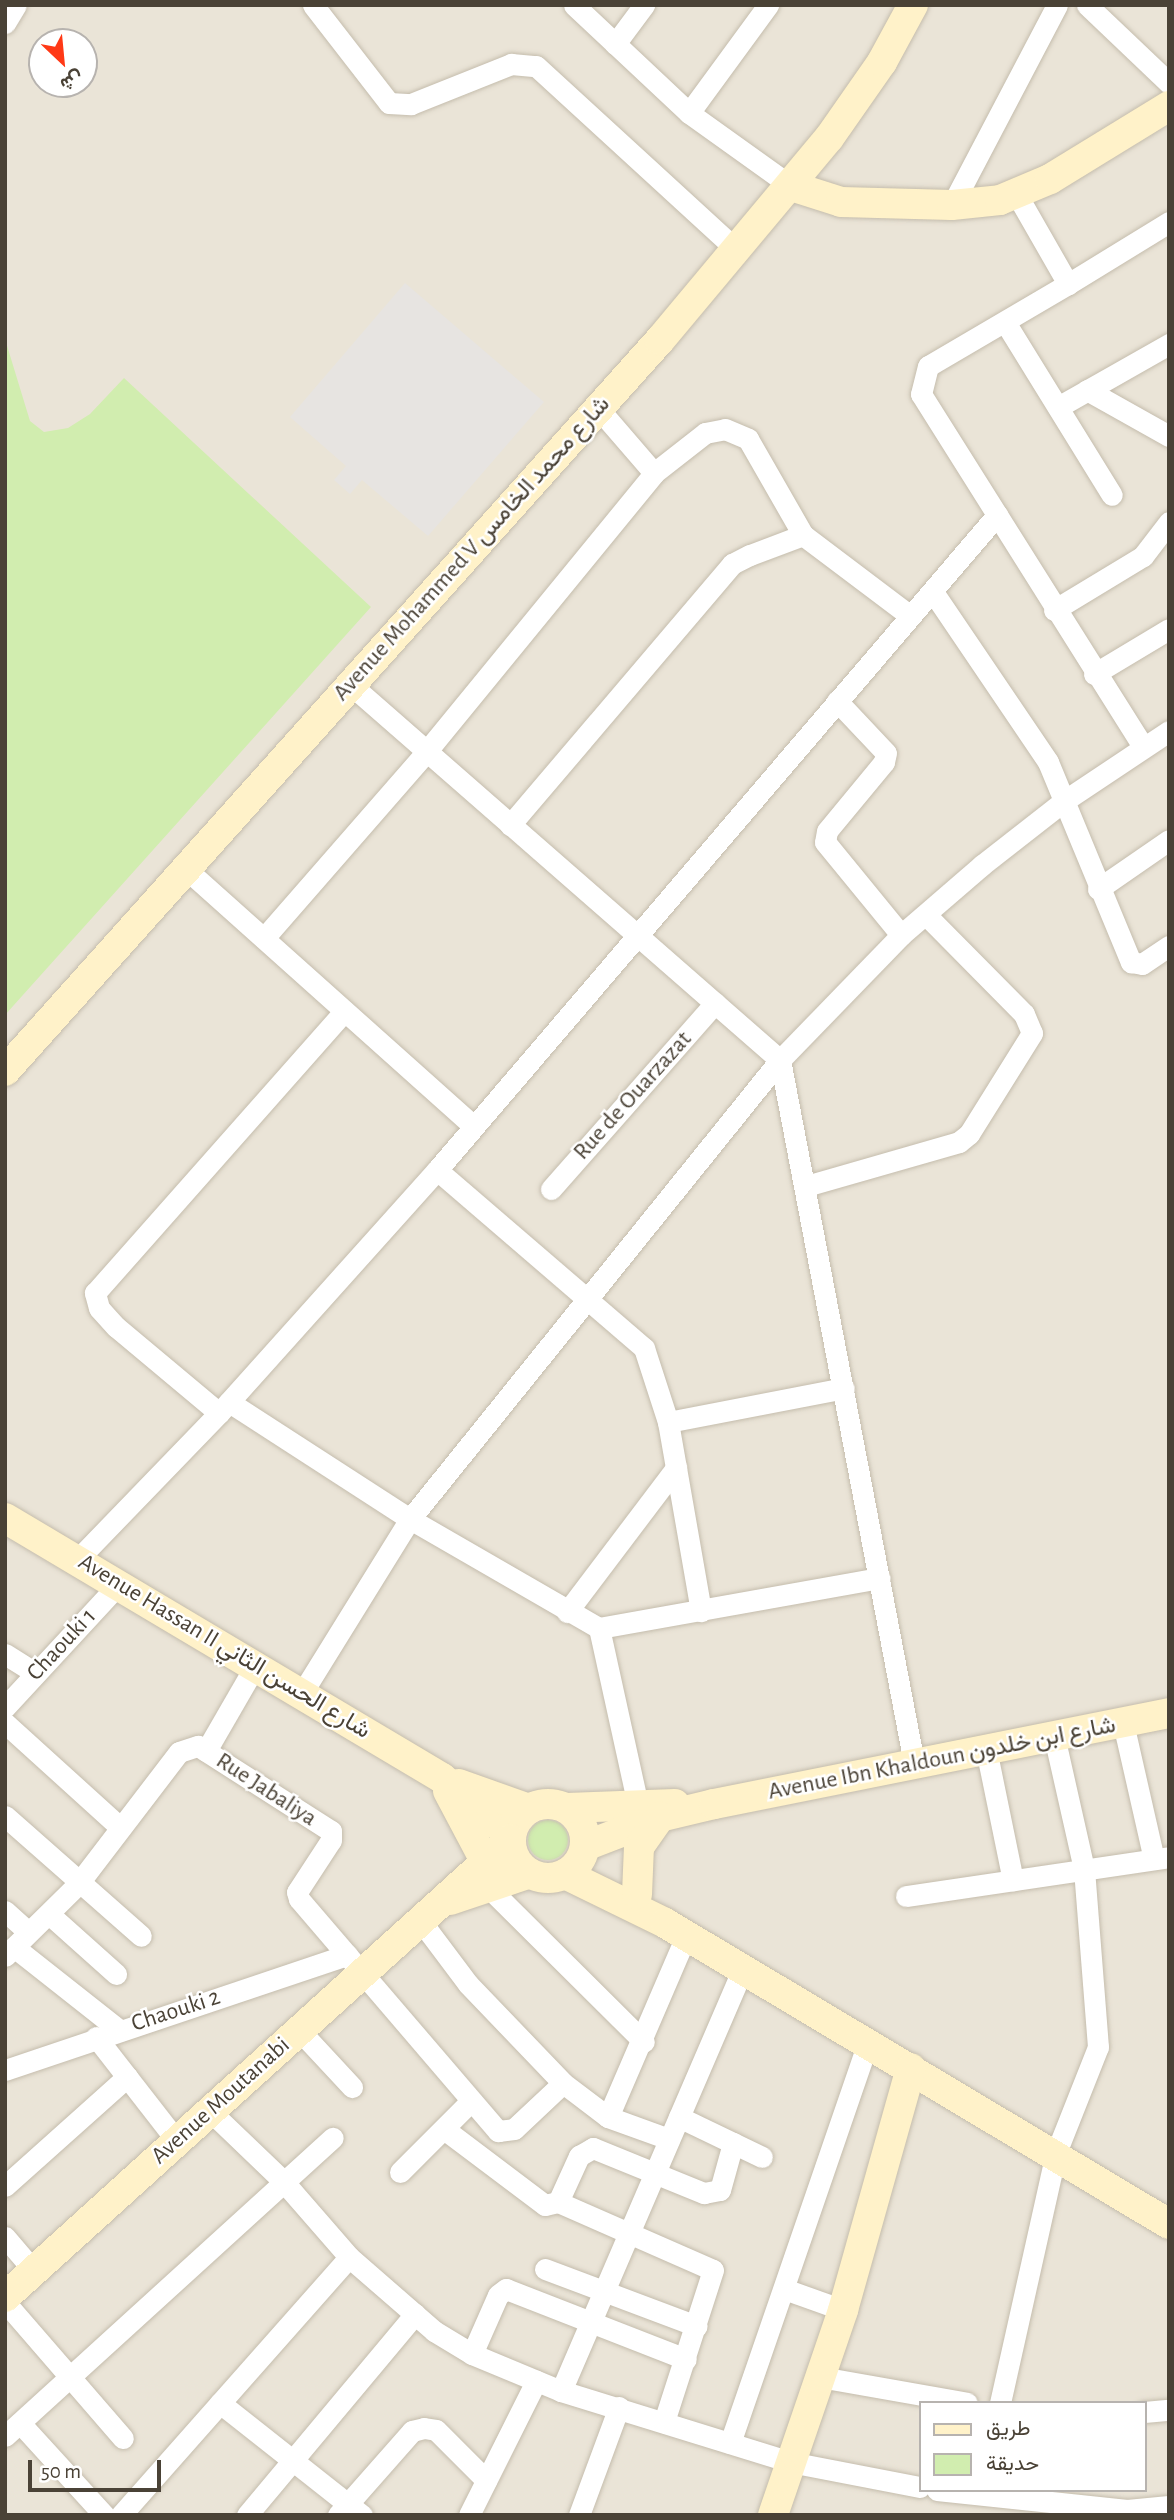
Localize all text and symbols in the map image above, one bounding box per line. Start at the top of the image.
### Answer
north arrow [28,28,98,98]
text: ش [57,67,86,94]
street label: Avenue Mohammed V شارع محمد الخامس [327,391,617,707]
street label: Rue de Ouarzazat [568,1026,698,1166]
street label: Avenue Hassan II شارع الحسن الثاني [73,1548,375,1746]
street label: Chaouki 1 [21,1603,103,1687]
street label: Avenue Ibn Khaldoun شارع ابن خلدون [766,1711,1118,1807]
street label: Rue Jabaliya [210,1747,322,1833]
street label: Chaouki 2 [128,1983,224,2039]
street label: Avenue Moutanabi [146,2031,296,2171]
legend [918,2401,1146,2492]
text: طريق [986,2418,1031,2439]
scale bar [32,2446,164,2490]
text: حديقة [986,2453,1039,2474]
text: 50 m [41,2461,81,2482]

